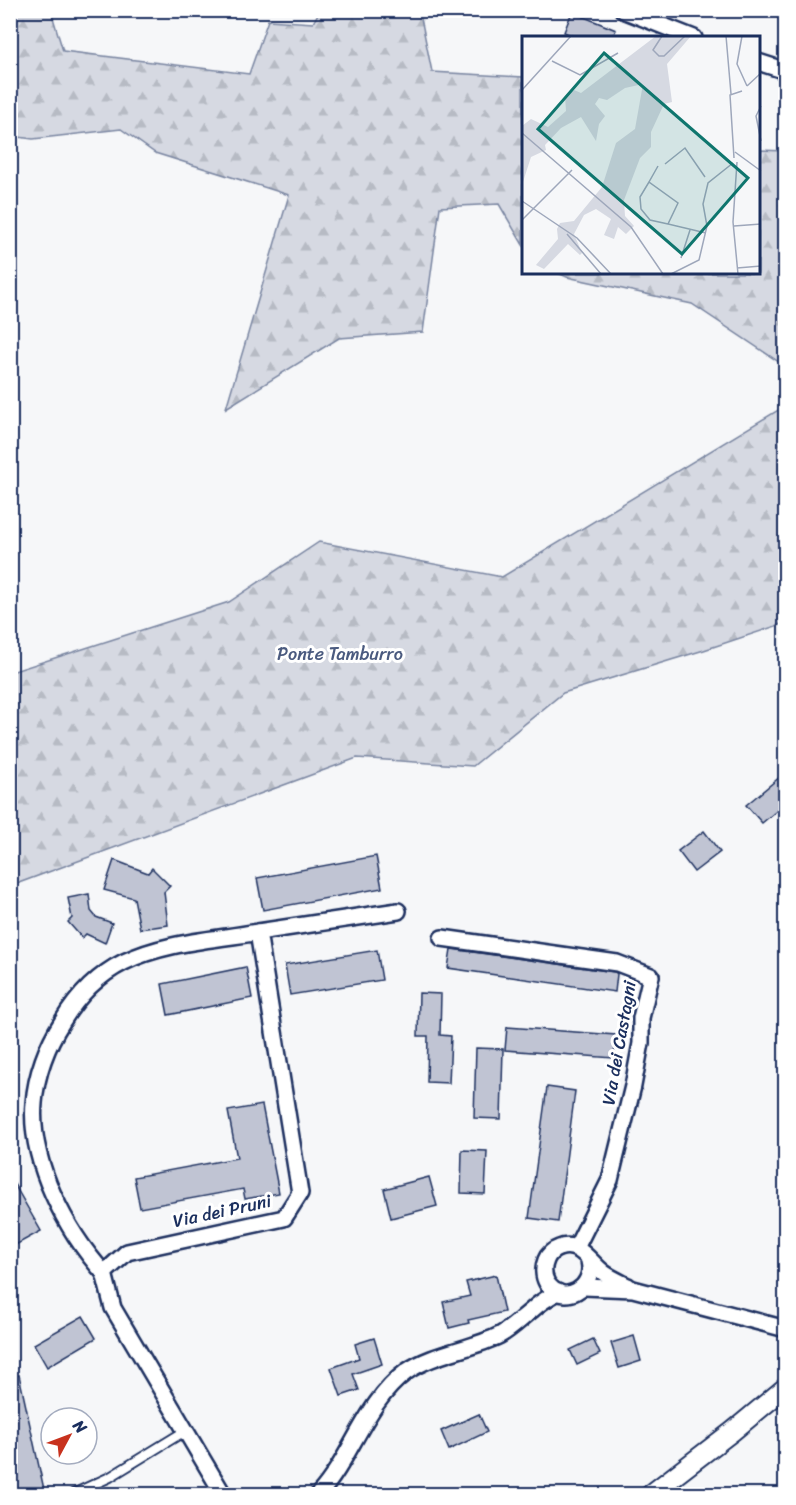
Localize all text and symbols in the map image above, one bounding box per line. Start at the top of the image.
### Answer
inset map [522,36,760,274]
park label: Ponte Tamburro [277,638,403,670]
street label: Via dei Castagni [592,977,646,1108]
street label: Via dei Pruni [170,1185,275,1237]
north arrow [39,1406,99,1466]
text: N [65,1412,95,1441]

